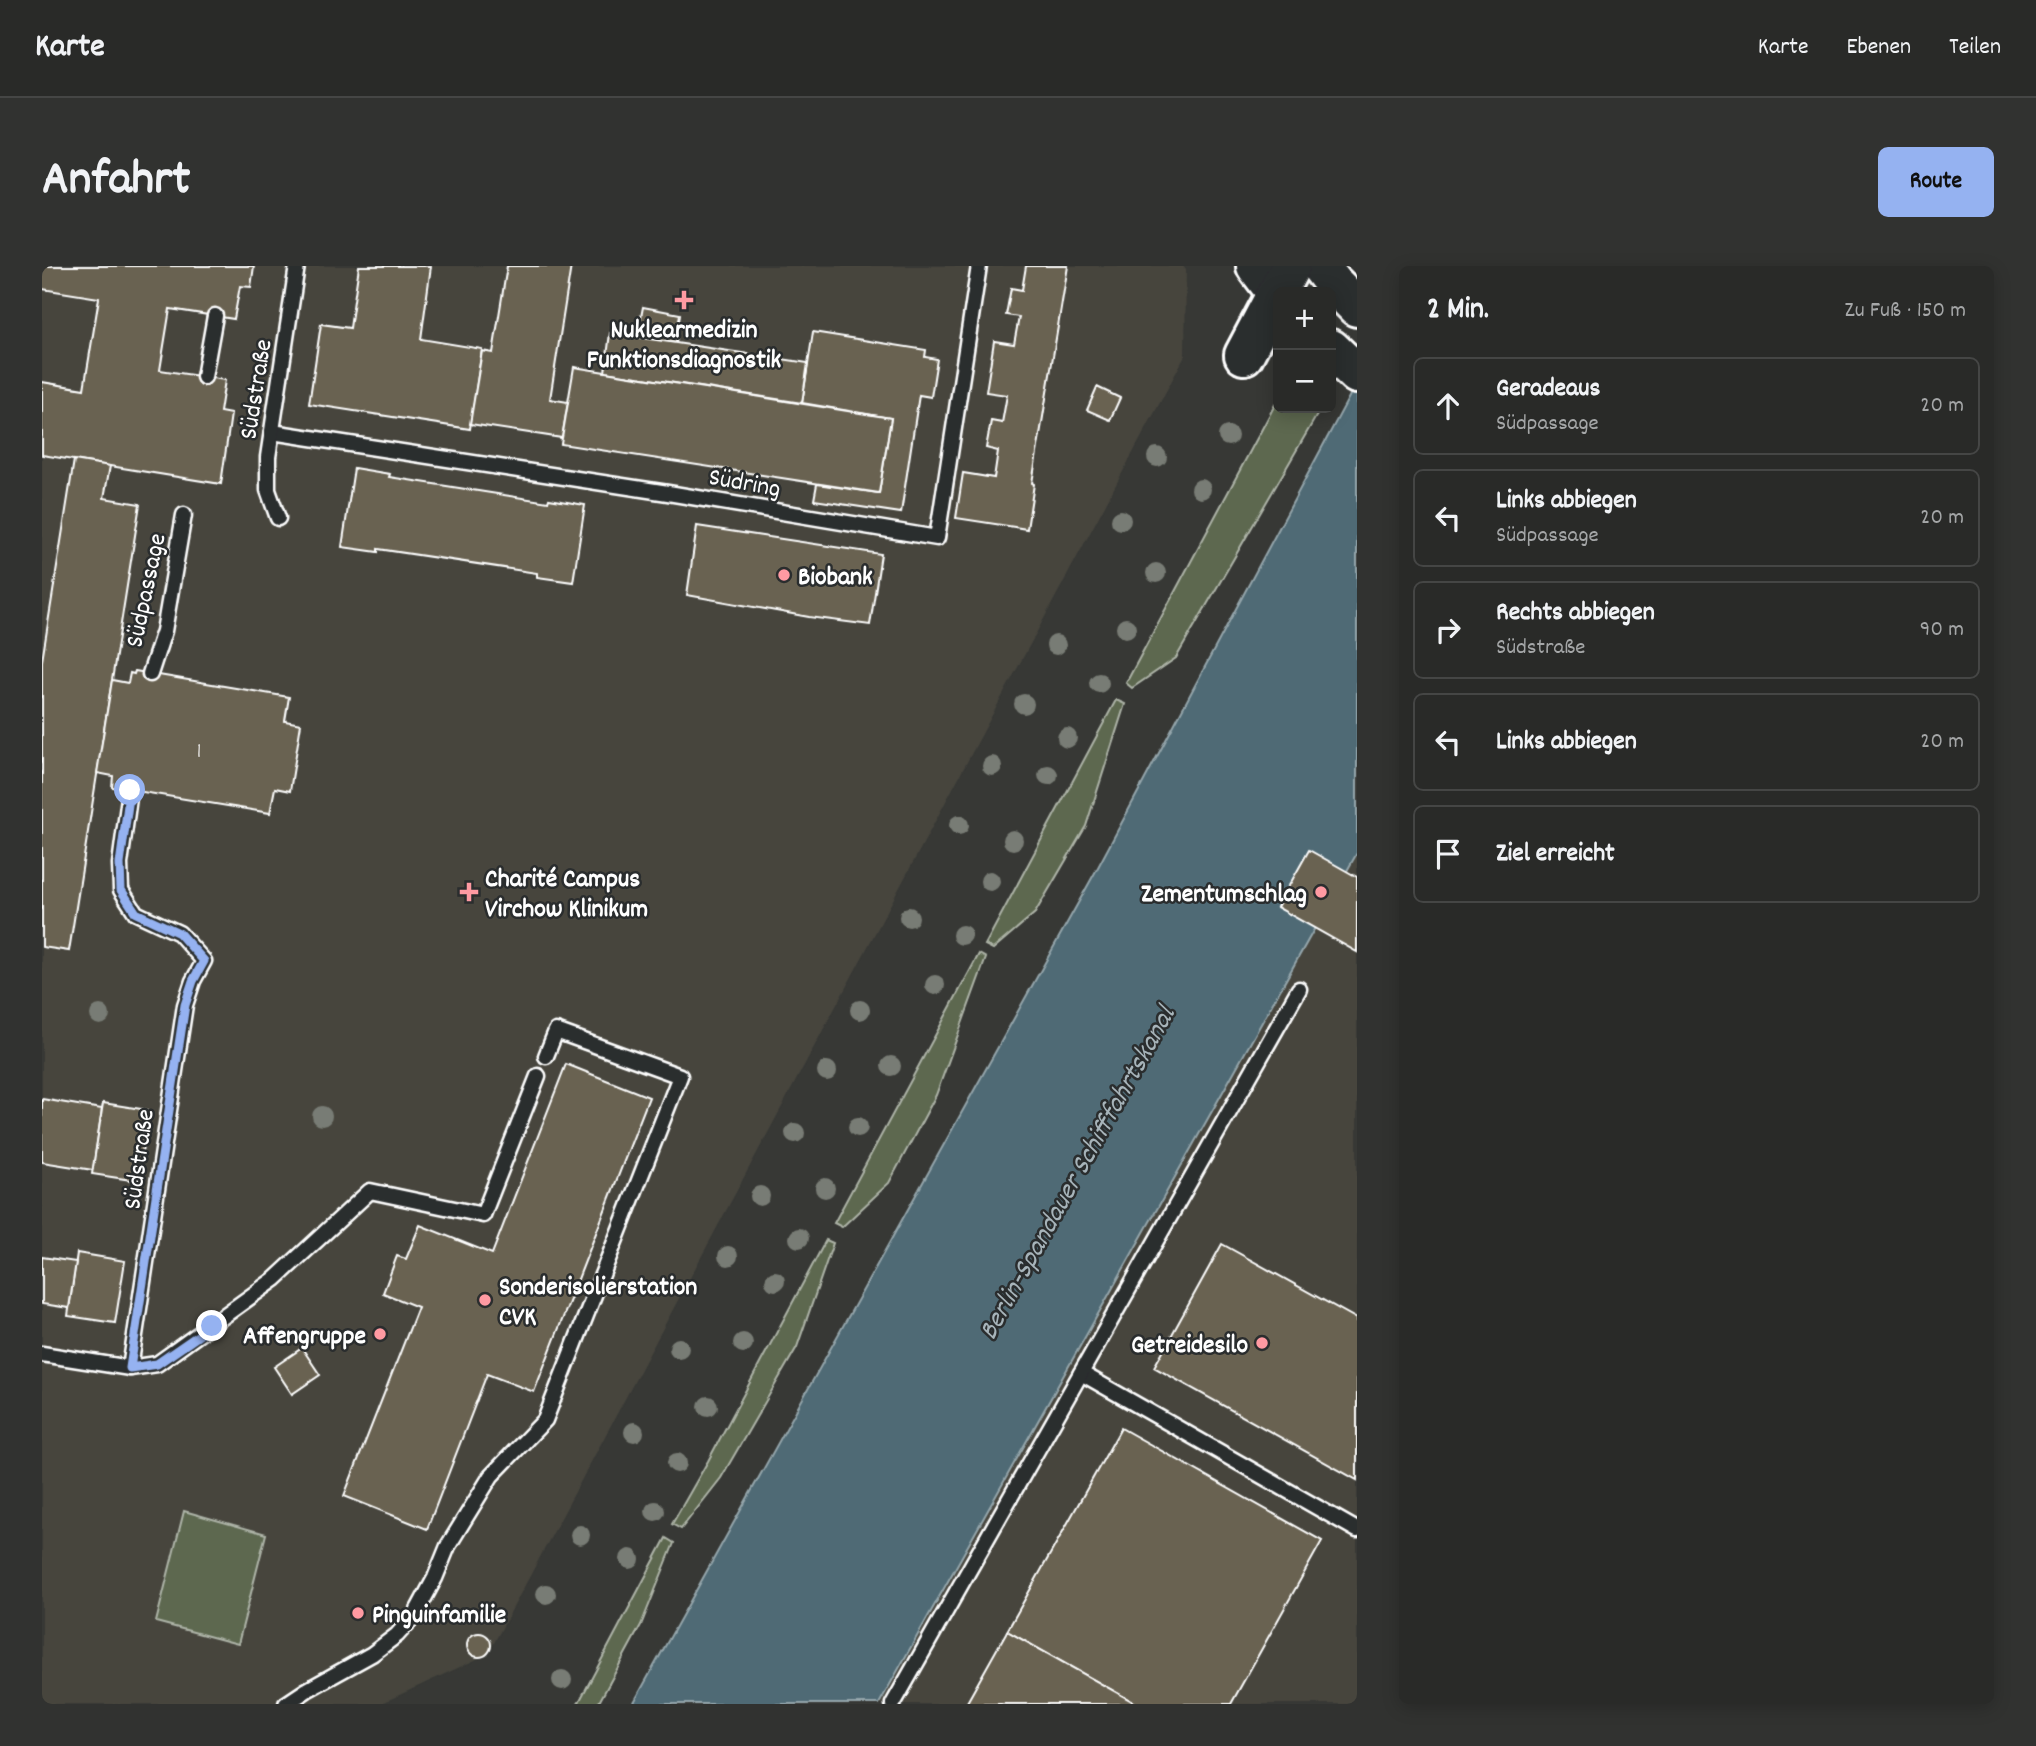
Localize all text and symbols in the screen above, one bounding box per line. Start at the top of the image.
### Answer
text: Karte [35,25,105,72]
text: Karte [1758,31,1808,65]
text: Ebenen [1846,31,1911,65]
text: Teilen [1949,31,2001,65]
text: Anfahrt [42,147,190,217]
button: Route [1878,147,1994,217]
map controls [1273,287,1336,413]
button: + [1273,287,1336,350]
marker: Nuklearmedizin Funktionsdiagnostik [674,290,694,310]
text: 2 Min. [1427,290,1489,333]
text: Zu Fuß · 150 m [1844,295,1966,328]
place label: Nuklearmedizin Funktionsdiagnostik [587,313,782,380]
street label: Südstraße [231,337,284,442]
button: − [1273,350,1336,413]
text: Geradeaus [1496,371,1600,408]
icon: ahead [1429,387,1467,425]
text: 20 m [1920,390,1964,423]
text: Südpassage [1496,408,1599,441]
street label: Südring [705,460,783,509]
text: Links abbiegen [1496,483,1637,520]
icon: left [1429,499,1467,537]
text: 20 m [1920,502,1964,535]
text: Südpassage [1496,520,1599,553]
street label: Südpassage [117,530,178,651]
place label: Biobank [798,560,873,597]
marker: Biobank [776,567,792,583]
text: Rechts abbiegen [1496,595,1655,632]
icon: right [1429,611,1467,649]
text: 90 m [1920,614,1964,647]
text: Südstraße [1496,632,1585,665]
icon: left [1429,723,1467,761]
text: Links abbiegen [1496,724,1637,761]
text: 20 m [1920,726,1964,759]
house number: 1 [196,736,202,769]
route start [114,774,145,805]
icon: arrive [1429,835,1467,873]
text: Ziel erreicht [1496,836,1615,873]
place label: Charité Campus Virchow Klinikum [485,862,648,929]
place label: Zementumschlag [1141,877,1307,914]
marker: Charité Campus Virchow Klinikum [459,882,479,902]
marker: Zementumschlag [1313,884,1329,900]
water label: Berlin-Spandauer Schifffahrtskanal [971,999,1189,1348]
street label: Südstraße [115,1107,166,1212]
place label: Sonderisolierstation CVK [499,1270,697,1337]
marker: Sonderisolierstation CVK [477,1292,493,1308]
route end [196,1310,227,1341]
place label: Affengruppe [243,1319,366,1356]
marker: Affengruppe [372,1326,388,1342]
place label: Getreidesilo [1131,1328,1248,1365]
marker: Getreidesilo [1254,1335,1270,1351]
place label: Pinguinfamilie [372,1598,506,1635]
marker: Pinguinfamilie [350,1605,366,1621]

